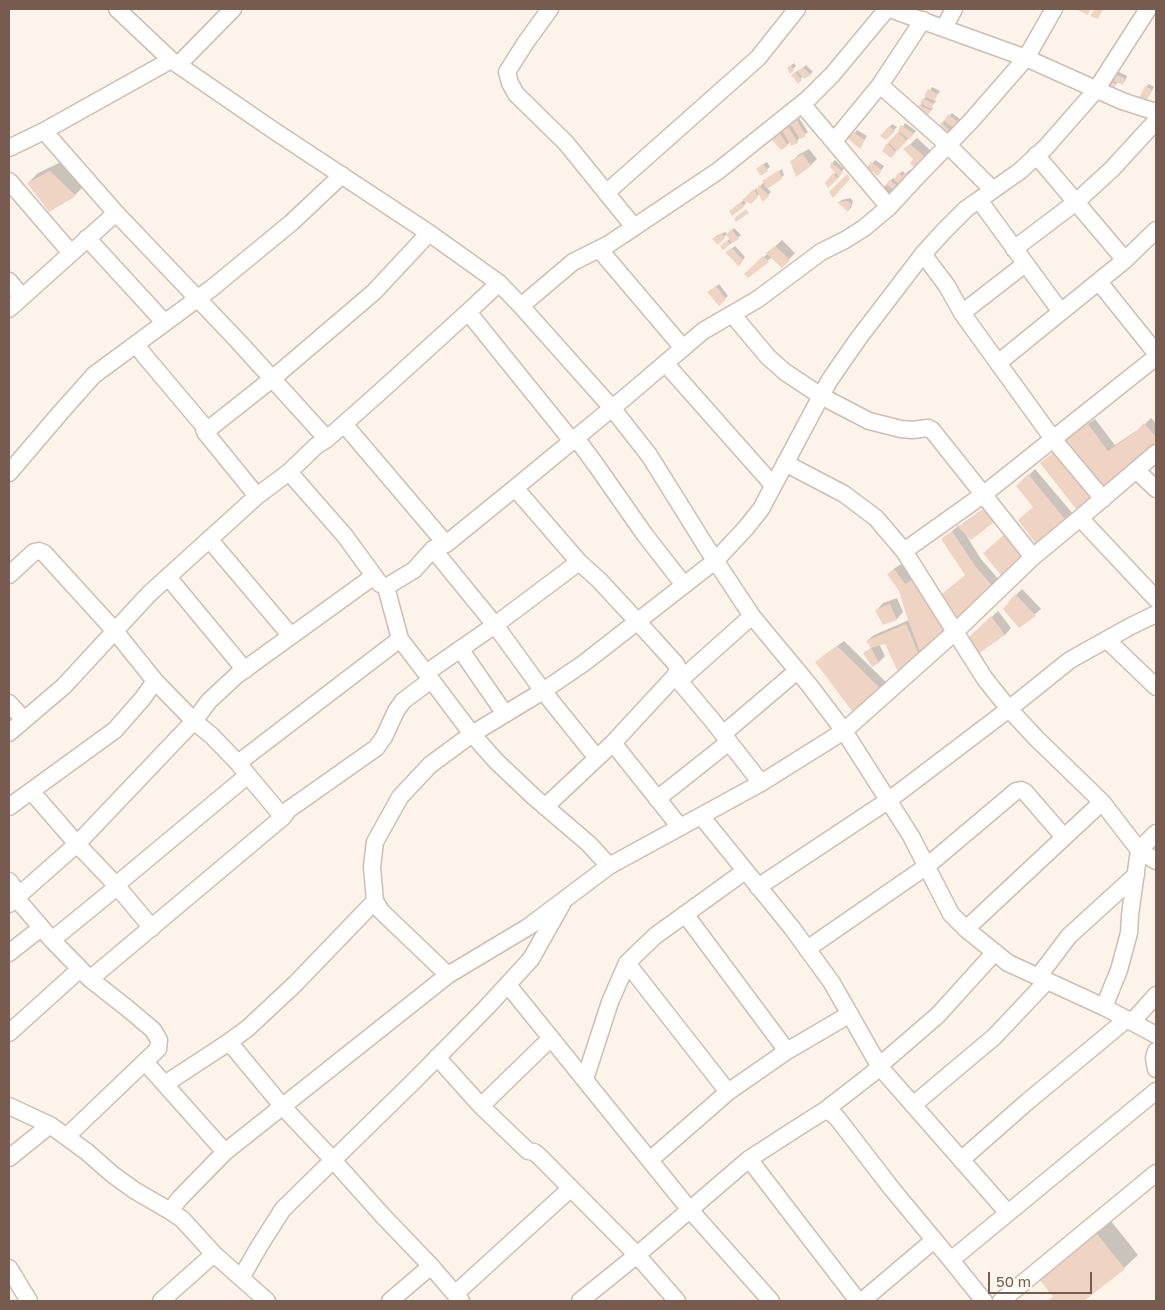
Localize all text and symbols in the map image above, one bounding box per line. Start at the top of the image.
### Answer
scale bar [990,1262,1094,1294]
text: 50 m [996,1272,1031,1290]

